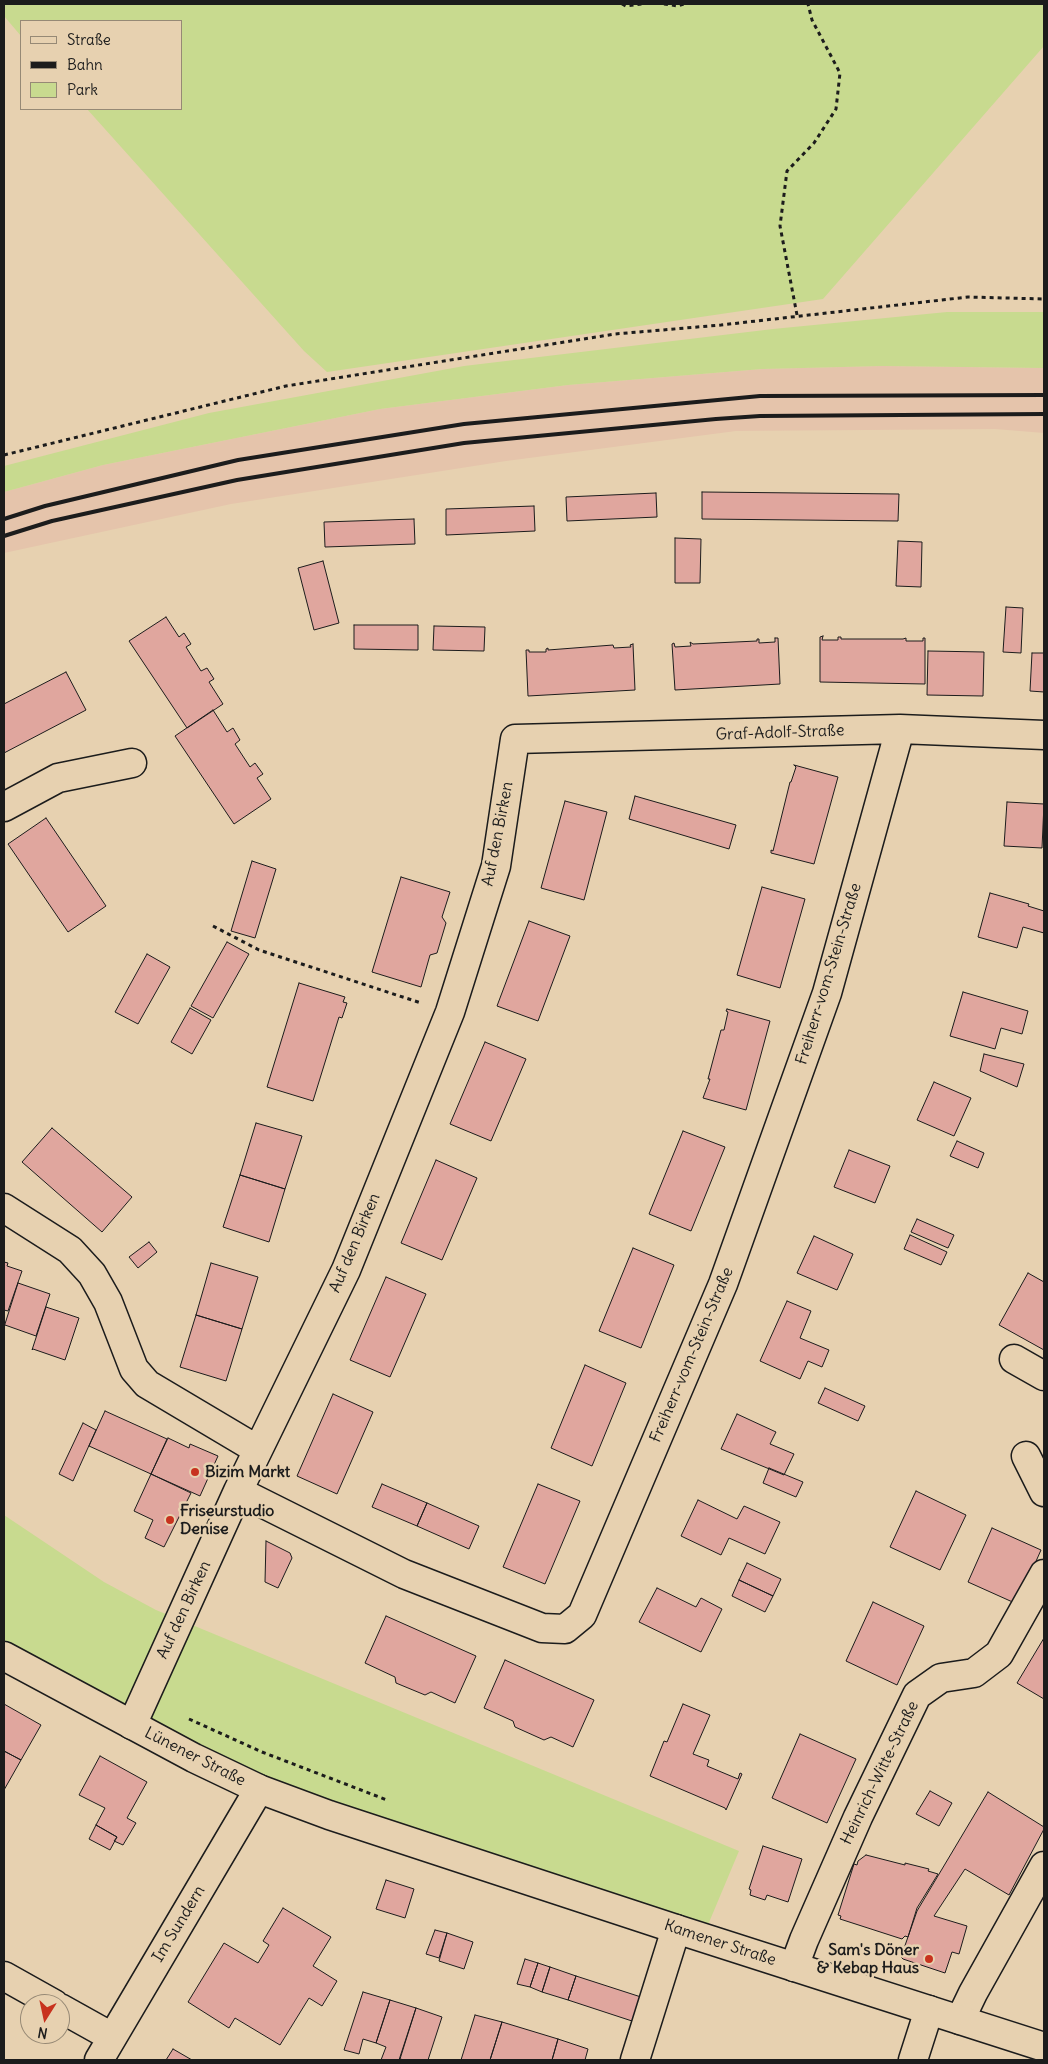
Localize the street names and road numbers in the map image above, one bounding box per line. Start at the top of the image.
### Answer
street label: Graf-Adolf-Straße [715,721,845,745]
street label: Auf den Birken [478,780,518,888]
street label: Freiherr-vom-Stein-Straße [792,881,866,1067]
street label: Auf den Birken [325,1190,385,1296]
street label: Freiherr-vom-Stein-Straße [646,1264,738,1446]
street label: Auf den Birken [153,1558,215,1662]
street label: Heinrich-Witte-Straße [837,1698,923,1848]
street label: Lünener Straße [141,1723,249,1791]
street label: Im Sundern [149,1882,209,1966]
street label: Kamener Straße [662,1916,778,1970]

